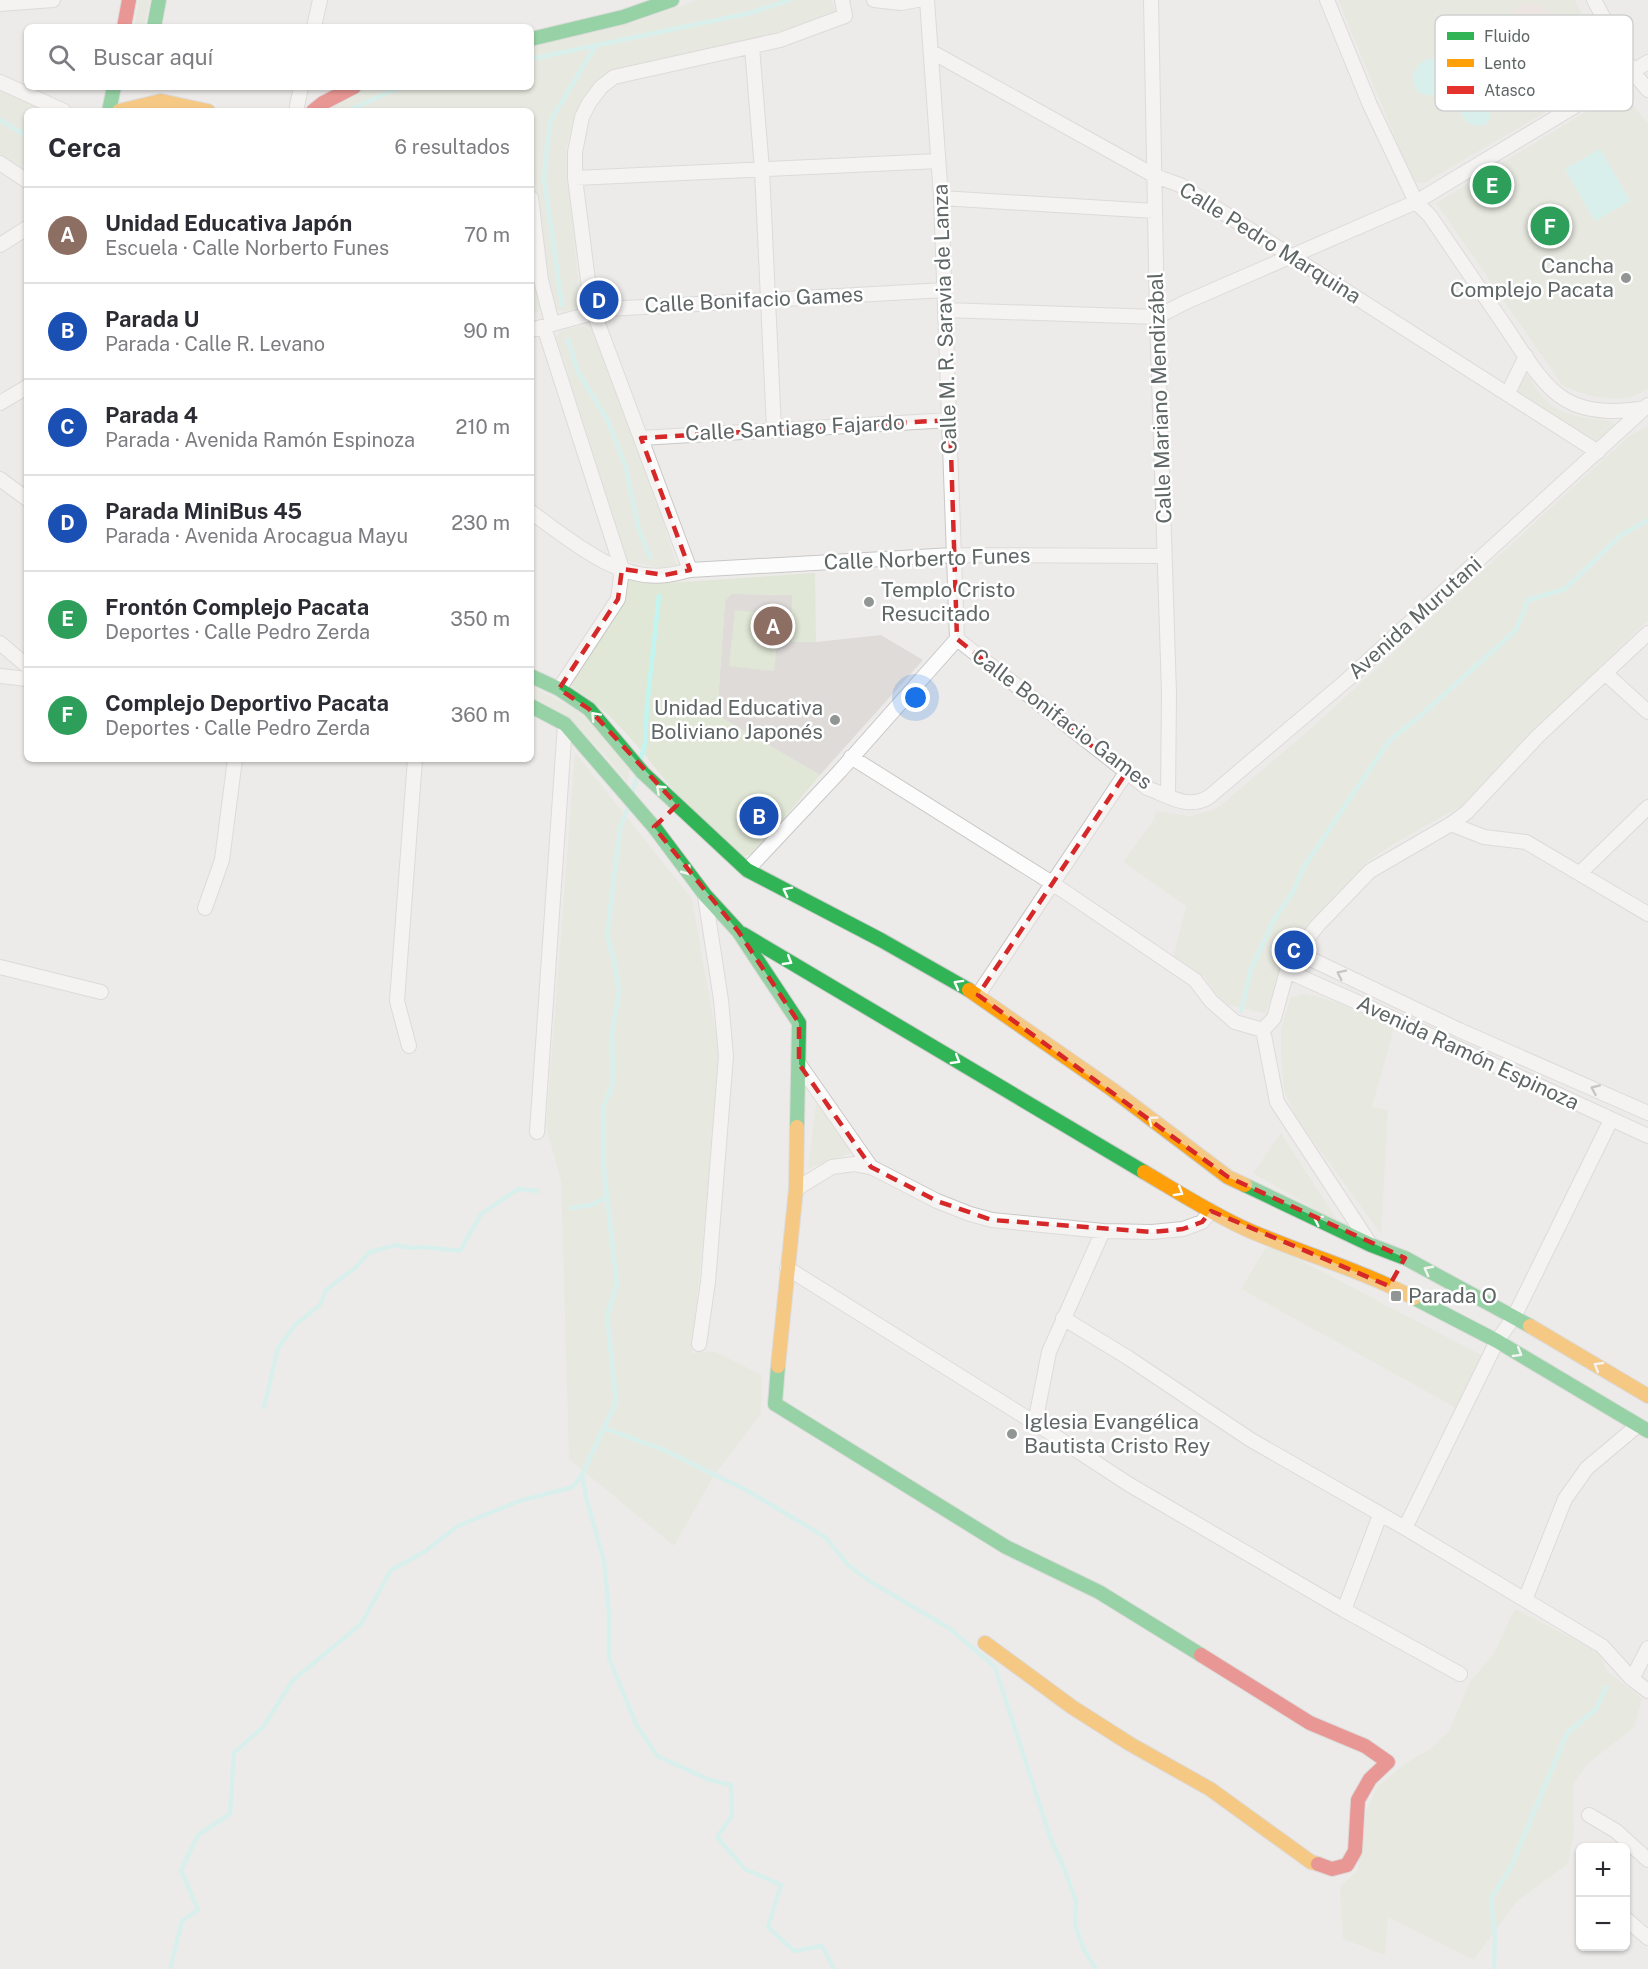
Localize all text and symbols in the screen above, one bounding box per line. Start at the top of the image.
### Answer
legend [1435,15,1633,111]
search box [24,24,534,90]
text: Fluido [1484,27,1530,46]
icon: search [45,41,78,74]
text: Buscar aquí [93,44,213,70]
text: Lento [1484,54,1526,73]
text: Atasco [1484,81,1535,100]
text: Cerca [48,132,121,163]
text: 6 resultados [395,135,510,159]
pin: E [1472,162,1512,207]
street label: Calle Pedro Marquina [1175,177,1366,309]
street label: Calle M. R. Saravia de Lanza [927,183,962,455]
pin: F [1530,204,1570,248]
text: Unidad Educativa Japón [105,210,352,236]
text: A [60,223,75,247]
text: 70 m [464,223,510,247]
text: Escuela · Calle Norberto Funes [105,236,389,260]
place label: Cancha Complejo Pacata [1450,253,1614,302]
marker: Cancha Complejo Pacata [1619,271,1633,285]
street label: Calle Mariano Mendizábal [1143,272,1176,524]
pin: D [580,278,618,322]
street label: Calle Bonifacio Games [644,281,864,318]
text: Parada U [105,306,200,332]
text: B [61,319,74,343]
text: 90 m [463,319,510,343]
text: Parada · Calle R. Levano [105,332,325,356]
text: Parada 4 [105,402,198,428]
street label: Calle Santiago Fajardo [685,409,905,446]
text: C [60,415,75,439]
text: 210 m [456,415,510,439]
text: Parada · Avenida Ramón Espinoza [105,428,415,452]
text: Parada MiniBus 45 [105,498,302,524]
text: D [60,511,75,535]
text: 230 m [451,511,510,535]
text: Parada · Avenida Arocagua Mayu [105,524,408,548]
street label: Calle Norberto Funes [823,542,1031,575]
street label: Avenida Murutani [1343,551,1487,684]
place label: Templo Cristo Resucitado [881,577,1015,626]
text: Frontón Complejo Pacata [105,594,369,620]
marker: Templo Cristo Resucitado [862,595,876,609]
pin: A [754,604,792,648]
text: E [61,607,74,631]
text: 350 m [450,607,510,631]
text: Deportes · Calle Pedro Zerda [105,620,370,644]
street label: Calle Bonifacio Games [967,643,1157,794]
your location [901,683,930,712]
text: Complejo Deportivo Pacata [105,690,389,716]
place label: Unidad Educativa Boliviano Japonés [650,695,823,744]
text: F [61,703,74,727]
text: 360 m [451,703,510,727]
one-way arrow [591,712,602,723]
marker: Unidad Educativa Boliviano Japonés [828,713,842,727]
text: Deportes · Calle Pedro Zerda [105,716,370,740]
one-way arrow [656,785,666,796]
pin: B [740,794,778,838]
one-way arrow [680,865,691,876]
one-way arrow [783,887,793,898]
pin: C [1274,928,1314,972]
one-way arrow [782,954,792,966]
one-way arrow [1336,969,1347,981]
one-way arrow [954,979,965,991]
street label: Avenida Ramón Espinoza [1353,990,1583,1115]
one-way arrow [950,1053,960,1065]
one-way arrow [1590,1085,1601,1097]
one-way arrow [1148,1116,1159,1127]
one-way arrow [1172,1184,1183,1196]
one-way arrow [1314,1216,1325,1228]
one-way arrow [1424,1266,1434,1277]
place label: Parada O [1408,1283,1497,1308]
marker: Parada O [1389,1289,1403,1303]
one-way arrow [1512,1346,1522,1358]
one-way arrow [1594,1362,1604,1374]
place label: Iglesia Evangélica Bautista Cristo Rey [1024,1409,1210,1458]
marker: Iglesia Evangélica Bautista Cristo Rey [1005,1427,1019,1441]
map controls [1576,1843,1630,1951]
button: + [1576,1843,1630,1897]
button: − [1576,1897,1630,1951]

